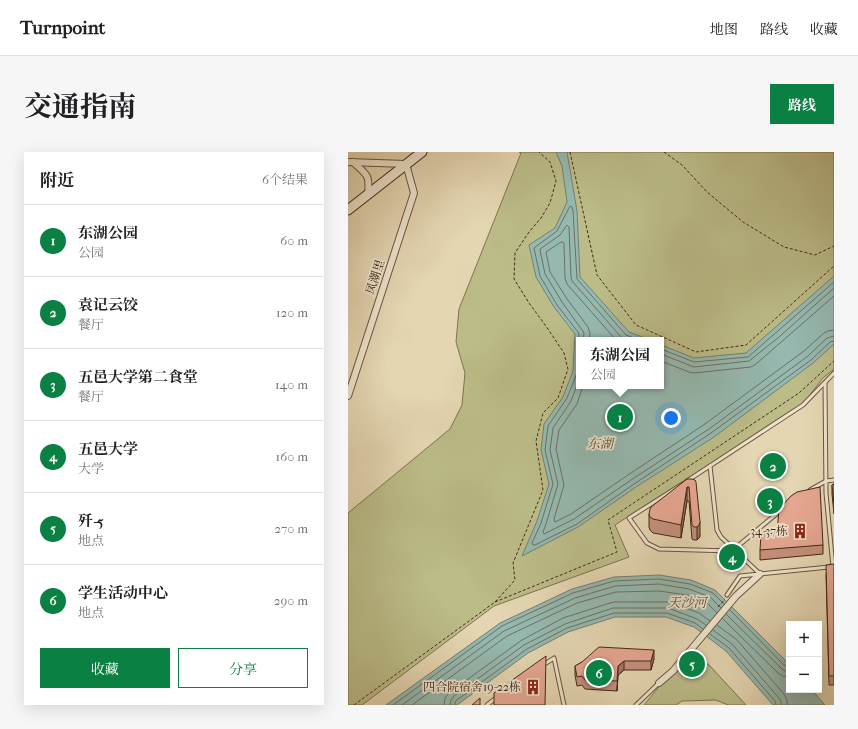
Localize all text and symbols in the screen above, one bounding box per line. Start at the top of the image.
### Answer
text: Turnpoint [20,17,105,39]
text: 地图 [710,21,738,38]
text: 路线 [760,21,788,38]
text: 收藏 [810,21,838,38]
button: 路线 [770,84,834,124]
text: 交通指南 [24,90,136,123]
text: 附近 [40,170,74,190]
text: 6个结果 [262,172,308,187]
text: 东湖公园 [78,224,138,242]
text: 1 [51,233,55,248]
text: 60 m [280,233,308,248]
text: 公园 [78,245,104,260]
street label: 凤潮里 [363,258,387,296]
text: 袁记云饺 [78,296,138,314]
text: 2 [50,305,56,320]
text: 120 m [276,305,308,320]
text: 餐厅 [78,317,104,332]
popup [576,337,664,389]
text: 东湖公园 [590,346,650,364]
text: 公园 [590,367,616,382]
text: 五邑大学第二食堂 [78,368,198,386]
text: 3 [50,377,56,392]
text: 140 m [275,377,308,392]
text: 餐厅 [78,389,104,404]
pin: 1 [607,402,633,432]
your location [661,408,681,428]
water label: 东湖 [587,436,615,451]
text: 五邑大学 [78,440,138,458]
text: 4 [49,449,57,464]
text: 160 m [276,449,308,464]
pin: 2 [760,451,786,481]
text: 大学 [78,461,104,476]
pin: 3 [757,486,783,516]
text: 歼-5 [78,512,103,530]
text: 5 [50,521,56,536]
text: 270 m [274,521,308,536]
building icon: 34-37栋 [791,522,809,540]
place label: 34-37栋 [750,524,788,538]
text: 地点 [78,533,104,548]
pin: 4 [719,542,745,572]
text: 学生活动中心 [78,584,168,602]
text: 6 [49,593,57,608]
text: 290 m [274,593,308,608]
water label: 天沙河 [667,595,708,610]
text: 地点 [78,605,104,620]
map controls [786,621,822,693]
button: + [786,621,822,657]
button: 收藏 [40,648,170,688]
button: 分享 [178,648,308,688]
pin: 5 [679,649,705,679]
button: − [786,657,822,693]
pin: 6 [586,658,612,688]
building icon: 四合院宿舍19-22栋 [524,678,542,696]
place label: 四合院宿舍19-22栋 [423,680,521,694]

